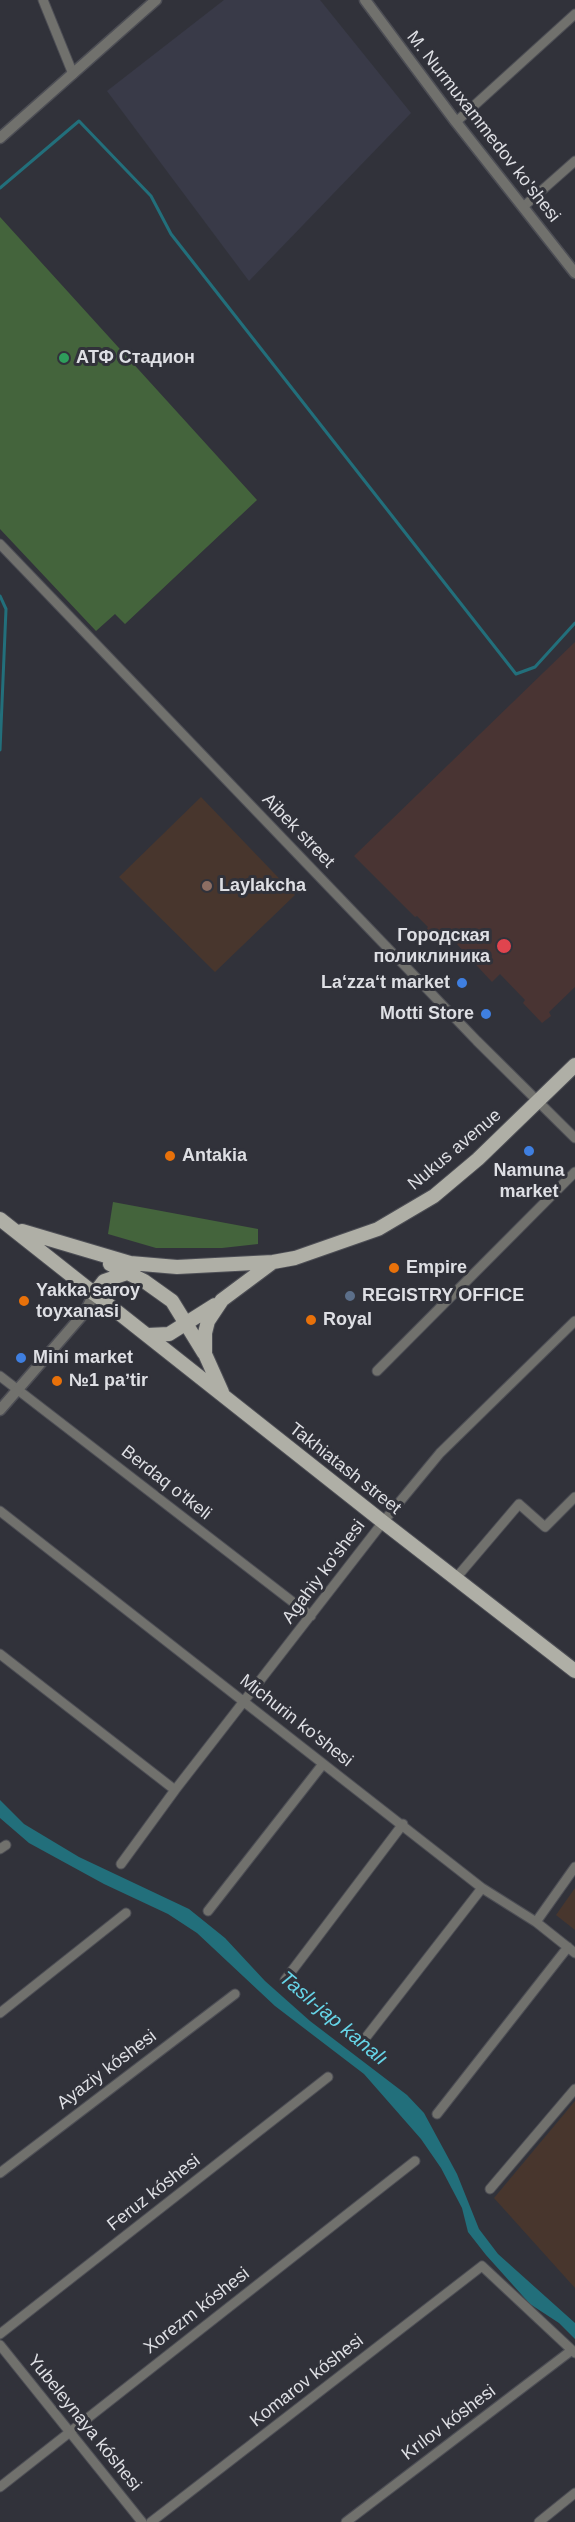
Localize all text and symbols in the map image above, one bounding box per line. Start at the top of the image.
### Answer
street label: M. Nurmuxammedov ko'shesi [402,27,564,227]
place label: АТФ Стадион [76,347,195,369]
marker: АТФ Стадион [57,351,71,365]
street label: Aibek street [257,789,339,873]
place label: Laylakcha [219,875,306,897]
marker: Laylakcha [200,879,214,893]
place label: Городская поликлиника [373,925,490,968]
marker: Городская поликлиника [495,937,513,955]
place label: Laʻzzaʻt market [321,972,450,994]
marker: Laʻzzaʻt market [455,976,469,990]
place label: Motti Store [380,1003,474,1025]
marker: Motti Store [479,1007,493,1021]
street label: Nukus avenue [404,1105,506,1195]
marker: Namuna market [522,1144,536,1158]
place label: Antakia [182,1145,247,1167]
marker: Antakia [163,1149,177,1163]
place label: Namuna market [493,1160,565,1202]
place label: Empire [406,1257,467,1279]
marker: Empire [387,1261,401,1275]
place label: Yakka saroy toyxanasi [36,1280,140,1322]
place label: REGISTRY OFFICE [362,1285,524,1307]
marker: REGISTRY OFFICE [343,1289,357,1303]
marker: Yakka saroy toyxanasi [17,1294,31,1308]
place label: Royal [323,1309,372,1331]
marker: Royal [304,1313,318,1327]
place label: Mini market [33,1347,133,1369]
marker: Mini market [14,1351,28,1365]
place label: №1 paʼtir [69,1370,148,1392]
marker: №1 paʼtir [50,1374,64,1388]
street label: Takhiatash street [285,1419,405,1519]
street label: Berdaq o'tkeli [117,1441,215,1525]
street label: Agahiy ko'shesi [278,1516,370,1628]
street label: Michurin ko'shesi [235,1670,357,1772]
water label: Taslı-jap kanalı [274,1967,392,2071]
street label: Ayaziy kóshesi [53,2026,161,2114]
street label: Feruz kóshesi [103,2150,205,2236]
street label: Xorezm kóshesi [140,2263,254,2359]
street label: Komarov kóshesi [246,2330,368,2432]
street label: Yubeleynaya kóshesi [22,2350,146,2496]
street label: Krılov kóshesi [398,2381,500,2465]

